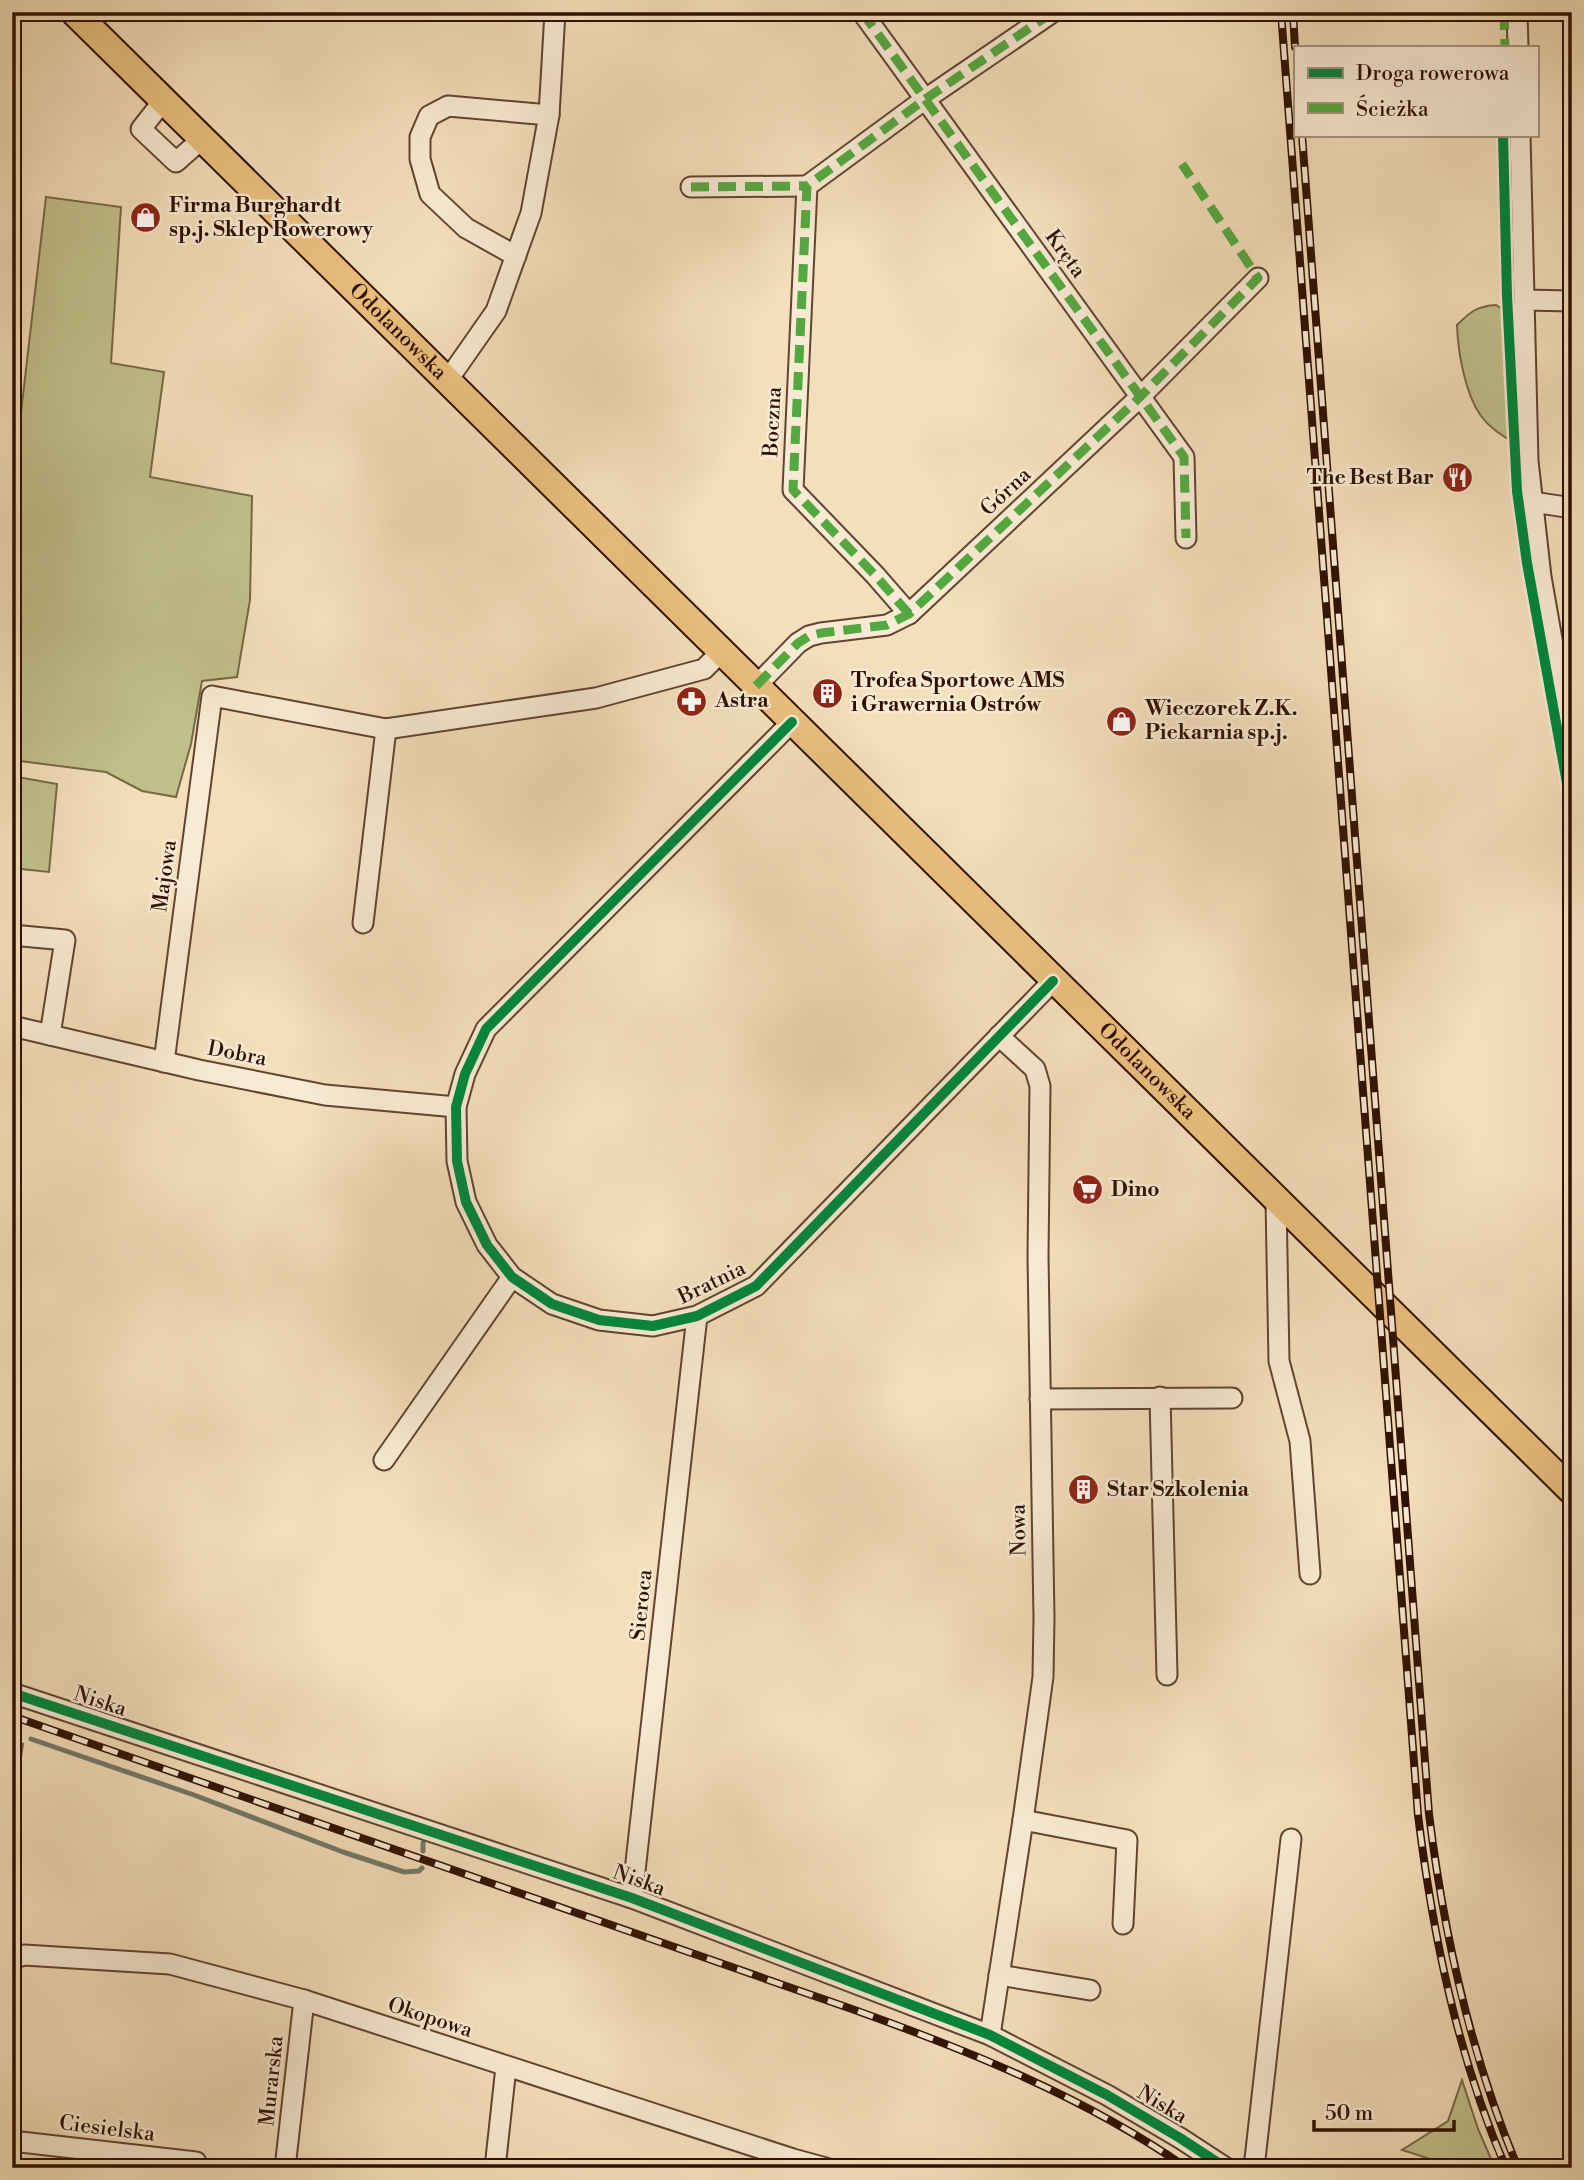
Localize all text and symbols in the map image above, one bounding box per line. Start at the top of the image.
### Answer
legend [1294,46,1538,136]
text: Droga rowerowa [1356,61,1510,87]
text: Ścieżka [1356,94,1429,123]
place label: Firma Burghardt sp.j. Sklep Rowerowy [169,193,374,243]
shop icon: Firma Burghardt sp.j. Sklep Rowerowy [129,201,163,235]
street label: Kręta [1039,225,1091,283]
street label: Odolanowska [343,278,452,386]
street label: Boczna [758,386,788,459]
restaurant icon: The Best Bar [1440,461,1474,495]
street label: Górna [975,462,1037,522]
place label: The Best Bar [1307,465,1434,491]
place label: Trofea Sportowe AMS i Grawernia Ostrów [851,668,1065,718]
building icon: Trofea Sportowe AMS i Grawernia Ostrów [811,676,845,710]
pharmacy icon: Astra [675,684,709,718]
place label: Astra [714,688,769,714]
place label: Wieczorek Z.K. Piekarnia sp.j. [1144,696,1297,746]
shop icon: Wieczorek Z.K. Piekarnia sp.j. [1105,704,1139,738]
street label: Majowa [147,838,183,914]
street label: Odolanowska [1093,1018,1202,1126]
street label: Dobra [205,1036,269,1073]
supermarket icon: Dino [1071,1173,1105,1207]
place label: Dino [1111,1177,1160,1203]
street label: Bratnia [673,1255,750,1311]
building icon: Star Szkolenia [1067,1473,1101,1507]
place label: Star Szkolenia [1107,1477,1249,1503]
street label: Nowa [1006,1503,1032,1556]
street label: Sieroca [625,1568,659,1642]
street label: Niska [70,1681,130,1723]
street label: Niska [609,1860,669,1903]
street label: Okopowa [384,1992,476,2044]
street label: Murarska [254,2034,290,2127]
street label: Niska [1132,2080,1192,2130]
scale bar [1314,2089,1454,2133]
text: 50 m [1325,2101,1373,2127]
street label: Ciesielska [58,2110,157,2148]

